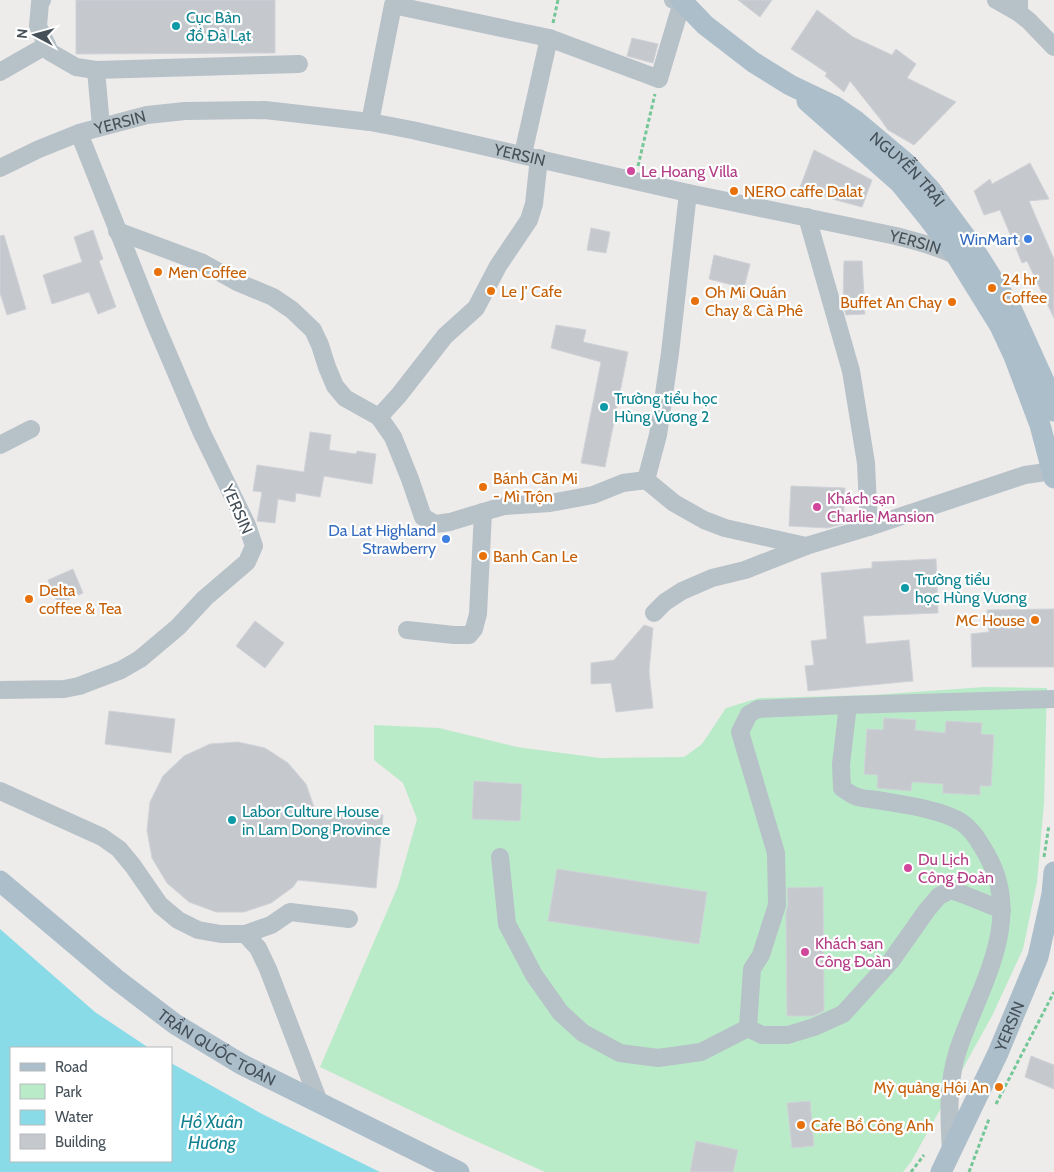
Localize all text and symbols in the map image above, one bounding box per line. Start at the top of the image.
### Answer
place label: Cục Bản đồ Đà Lạt [186,8,252,45]
north arrow [10,10,60,60]
marker: Cục Bản đồ Đà Lạt [170,20,182,32]
text: N [13,28,32,40]
street label: YERSIN [92,107,148,139]
street label: NGUYỄN TRÃI [866,128,949,211]
street label: YERSIN [491,140,547,170]
place label: Le Hoang Villa [641,162,738,181]
marker: Le Hoang Villa [625,165,637,177]
place label: NERO caffe Dalat [744,182,863,201]
marker: NERO caffe Dalat [728,185,740,197]
street label: YERSIN [887,226,943,258]
place label: WinMart [960,230,1019,249]
marker: WinMart [1022,233,1034,245]
place label: Men Coffee [168,263,247,282]
marker: Men Coffee [152,266,164,278]
place label: 24 hr Coffee [1002,270,1047,307]
place label: Le J' Cafe [501,282,562,301]
marker: 24 hr Coffee [986,282,998,294]
place label: Oh Mi Quán Chay & Cà Phê [705,283,803,320]
marker: Le J' Cafe [485,285,497,297]
place label: Buffet An Chay [840,293,942,312]
marker: Oh Mi Quán Chay & Cà Phê [689,295,701,307]
marker: Buffet An Chay [946,296,958,308]
place label: Trường tiểu học Hùng Vương 2 [614,389,718,426]
marker: Trường tiểu học Hùng Vương 2 [598,401,610,413]
place label: Bánh Căn Mi - Mì Trộn [493,469,578,506]
street label: YERSIN [218,481,257,537]
marker: Bánh Căn Mi - Mì Trộn [477,481,489,493]
place label: Khách sạn Charlie Mansion [827,489,935,526]
marker: Khách sạn Charlie Mansion [811,501,823,513]
place label: Da Lat Highland Strawberry [328,521,436,558]
marker: Da Lat Highland Strawberry [440,533,452,545]
place label: Banh Can Le [493,547,578,566]
marker: Banh Can Le [477,550,489,562]
place label: Trường tiểu học Hùng Vương [915,570,1028,607]
place label: Delta coffee & Tea [39,581,122,618]
marker: Trường tiểu học Hùng Vương [899,582,911,594]
marker: Delta coffee & Tea [23,593,35,605]
place label: MC House [956,611,1025,630]
marker: MC House [1029,614,1041,626]
place label: Labor Culture House in Lam Dong Province [242,802,390,839]
marker: Labor Culture House in Lam Dong Province [226,814,238,826]
place label: Du Lịch Công Đoàn [918,850,994,887]
marker: Du Lịch Công Đoàn [902,862,914,874]
place label: Khách sạn Công Đoàn [815,934,891,971]
marker: Khách sạn Công Đoàn [799,946,811,958]
street label: YERSIN [990,999,1028,1055]
street label: TRẦN QUỐC TOẢN [154,1005,279,1090]
legend [10,1047,172,1162]
text: Road [55,1058,88,1076]
place label: Mỳ quảng Hội An [874,1078,989,1097]
marker: Mỳ quảng Hội An [993,1081,1005,1093]
text: Park [55,1083,82,1101]
text: Water [55,1108,93,1126]
water label: Hồ Xuân Hương [181,1111,243,1154]
place label: Cafe Bồ Công Anh [811,1116,934,1135]
marker: Cafe Bồ Công Anh [795,1119,807,1131]
text: Building [55,1133,106,1151]

